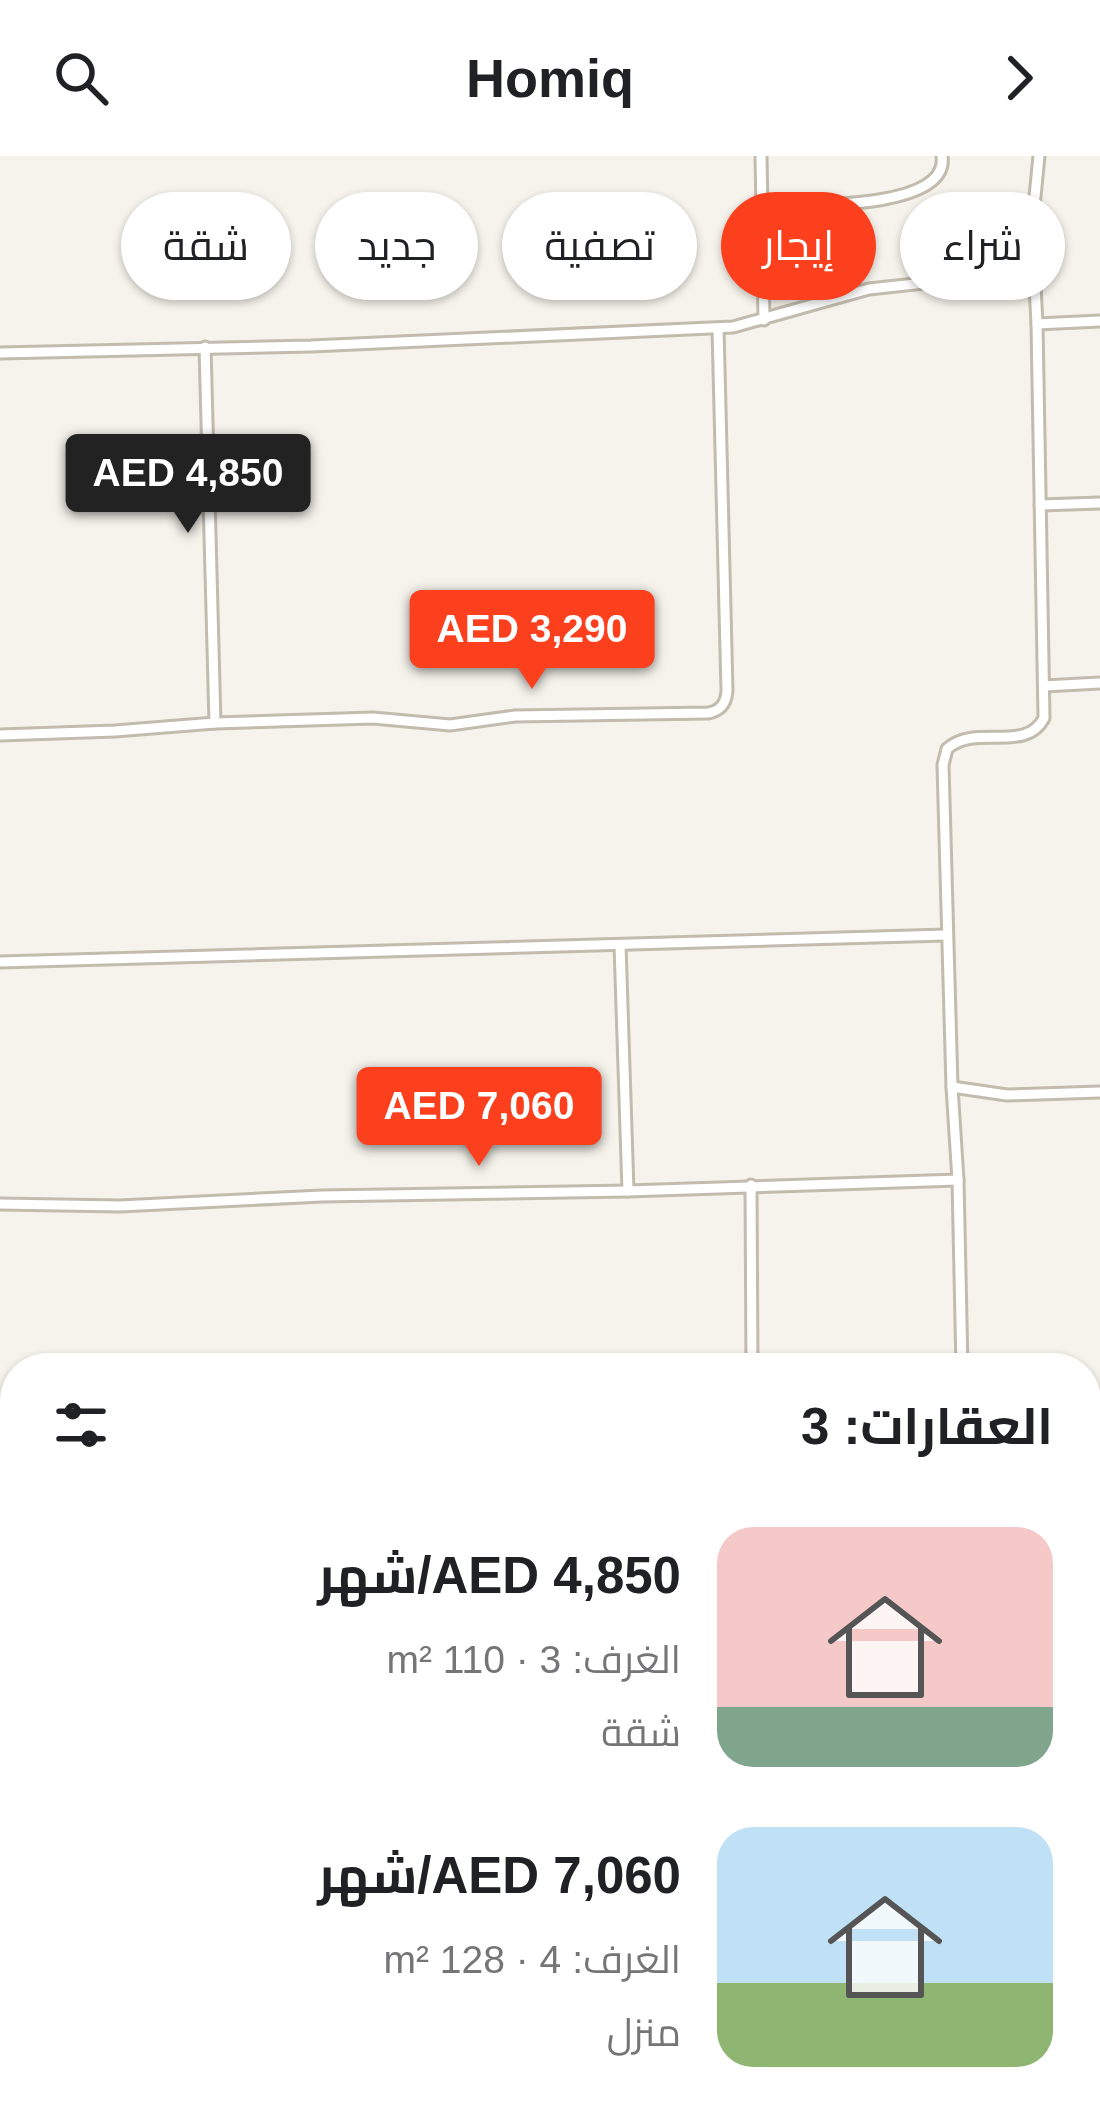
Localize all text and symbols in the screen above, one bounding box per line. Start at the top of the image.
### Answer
icon: search [48,45,114,111]
icon: forward [986,45,1052,111]
text: Homiq [466,48,634,108]
chip: شقة [121,192,291,300]
chip: جديد [315,192,478,300]
chip: تصفية [502,192,697,300]
chip: إيجار [721,192,876,300]
chip: شراء [900,192,1065,300]
pin: AED 4,850 [51,434,325,536]
text: AED 4,850 [93,451,283,494]
pin: AED 3,290 [395,590,669,692]
text: AED 3,290 [437,607,627,650]
pin: AED 7,060 [342,1067,616,1169]
text: AED 7,060 [384,1084,574,1127]
icon: filters [48,1392,114,1458]
text: العقارات: 3 [801,1398,1053,1455]
text: AED 4,850/شهر [318,1547,681,1604]
icon: home [813,1575,957,1719]
text: الغرف: 3 · 110 m² [386,1638,681,1681]
text: شقة [601,1711,681,1754]
text: AED 7,060/شهر [318,1847,681,1904]
icon: home [813,1875,957,2019]
text: الغرف: 4 · 128 m² [384,1938,681,1981]
text: منزل [607,2011,681,2054]

